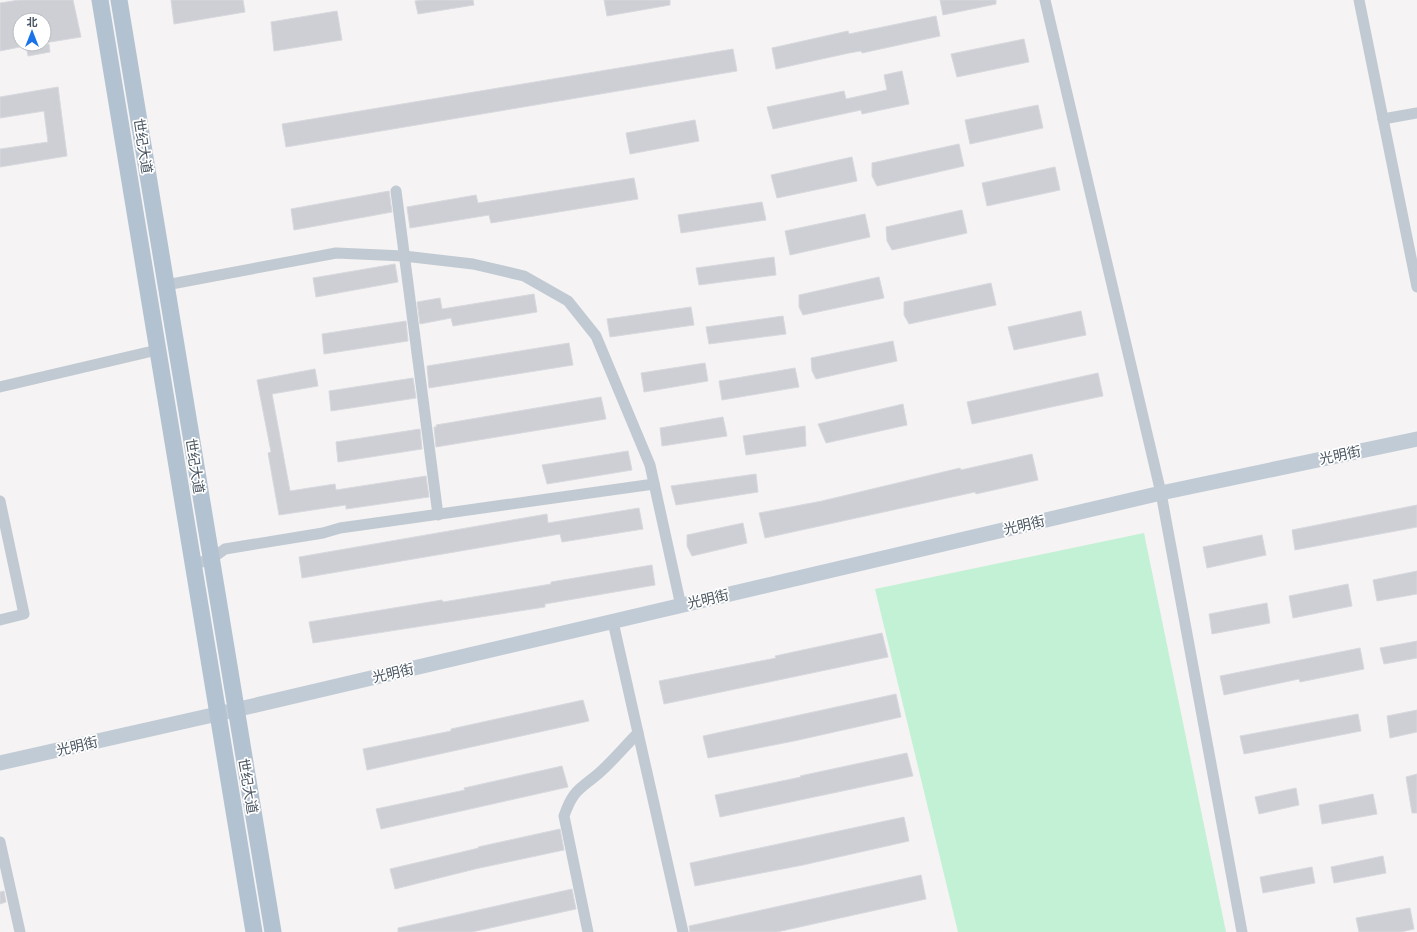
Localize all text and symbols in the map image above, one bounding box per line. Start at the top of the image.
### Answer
north arrow [12,12,52,52]
text: 北 [27,16,38,29]
street label: 世纪大道 [130,117,155,175]
street label: 世纪大道 [182,437,207,495]
street label: 光明街 [1318,443,1362,468]
street label: 光明街 [1002,512,1046,538]
street label: 光明街 [686,586,730,612]
street label: 光明街 [371,660,415,686]
street label: 光明街 [55,733,99,759]
street label: 世纪大道 [234,757,261,815]

